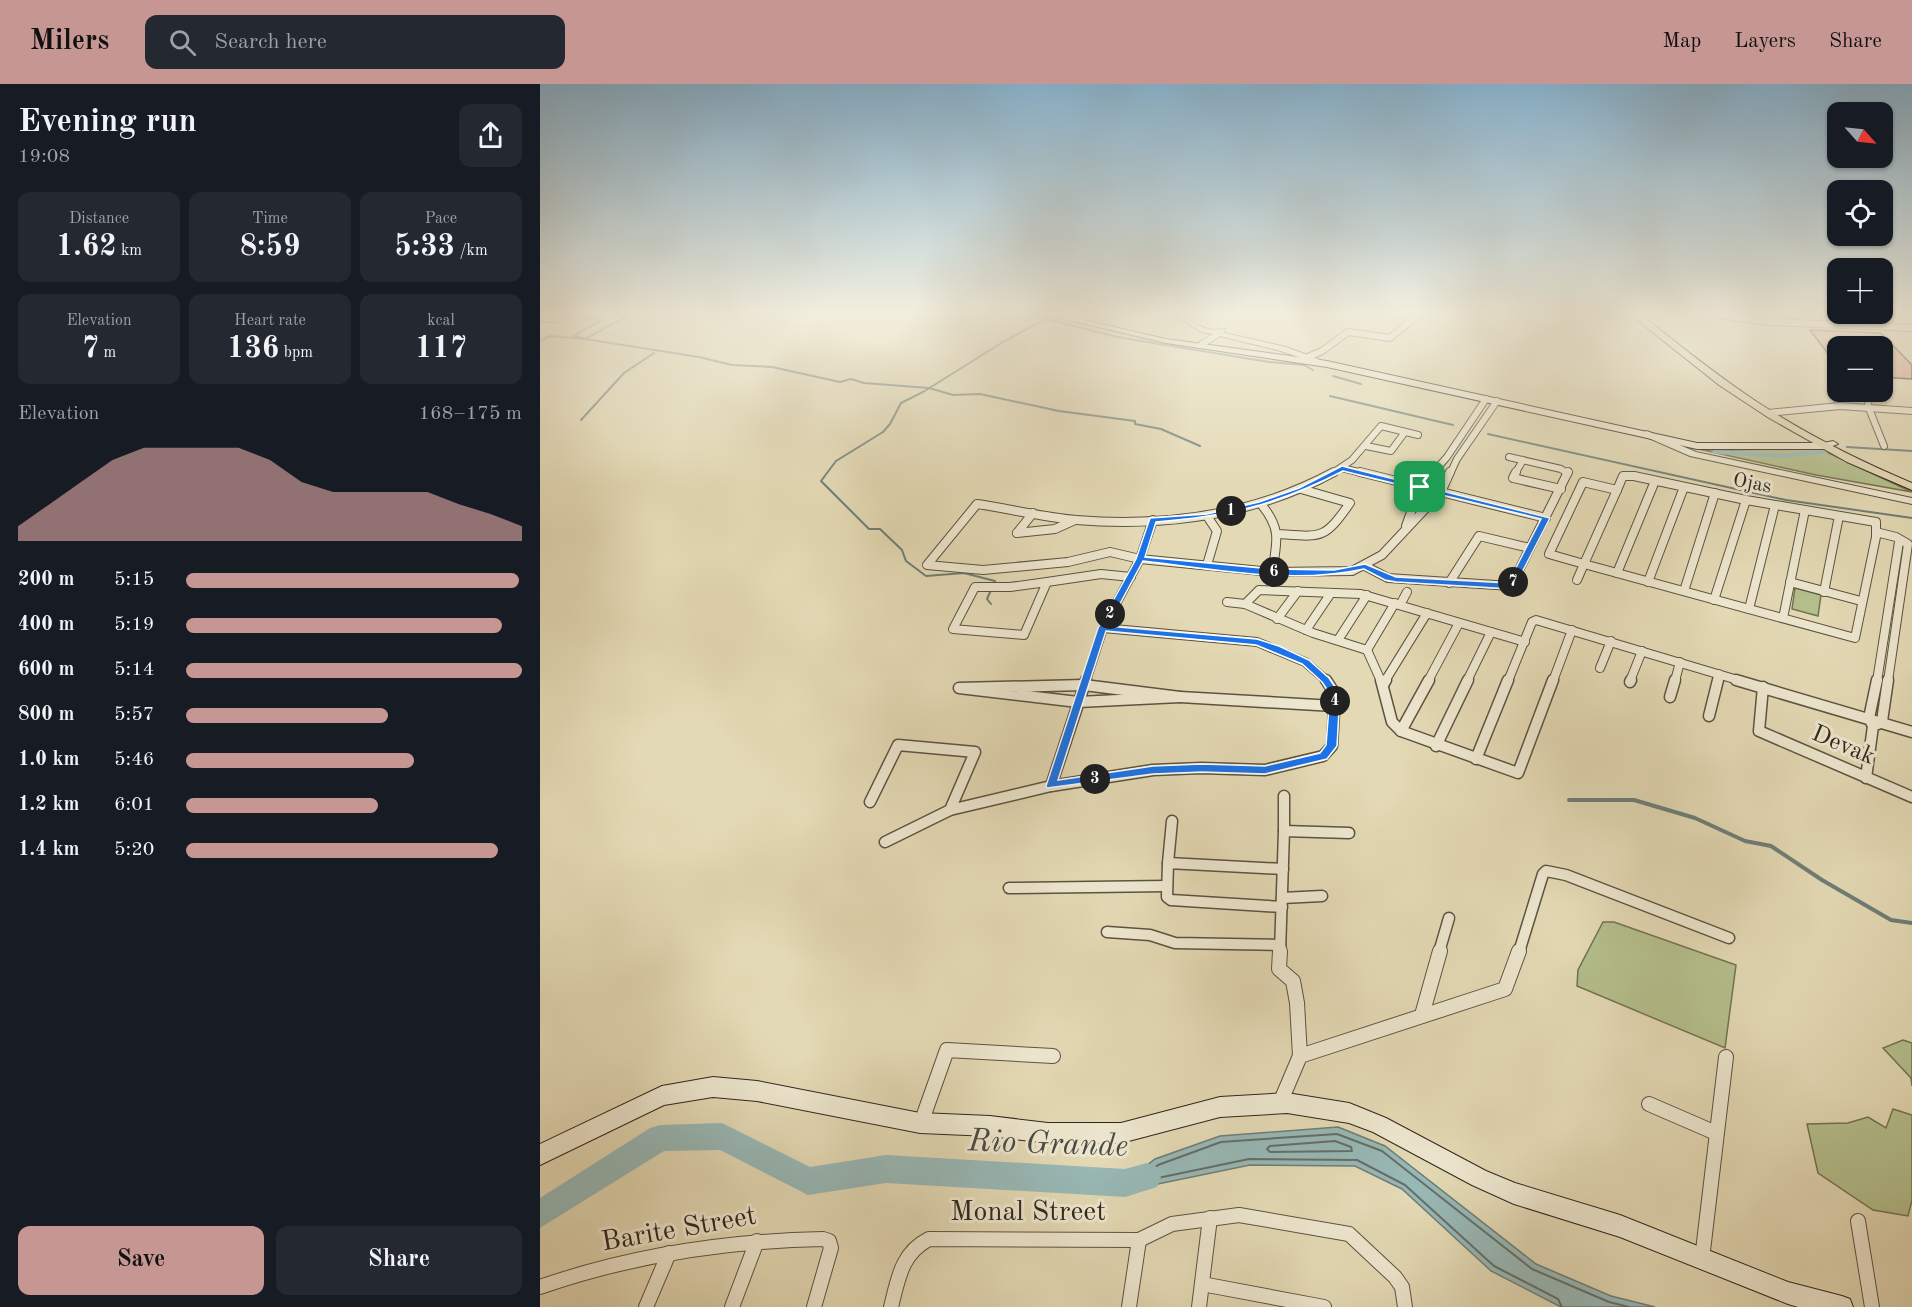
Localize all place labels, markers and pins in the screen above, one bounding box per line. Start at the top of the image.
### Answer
pin [1394,461,1445,512]
pin: 1 [1216,496,1246,526]
pin: 6 [1259,557,1289,587]
pin: 7 [1498,567,1528,597]
pin: 2 [1095,599,1125,629]
pin: 4 [1320,686,1350,716]
pin: 3 [1080,764,1110,794]

